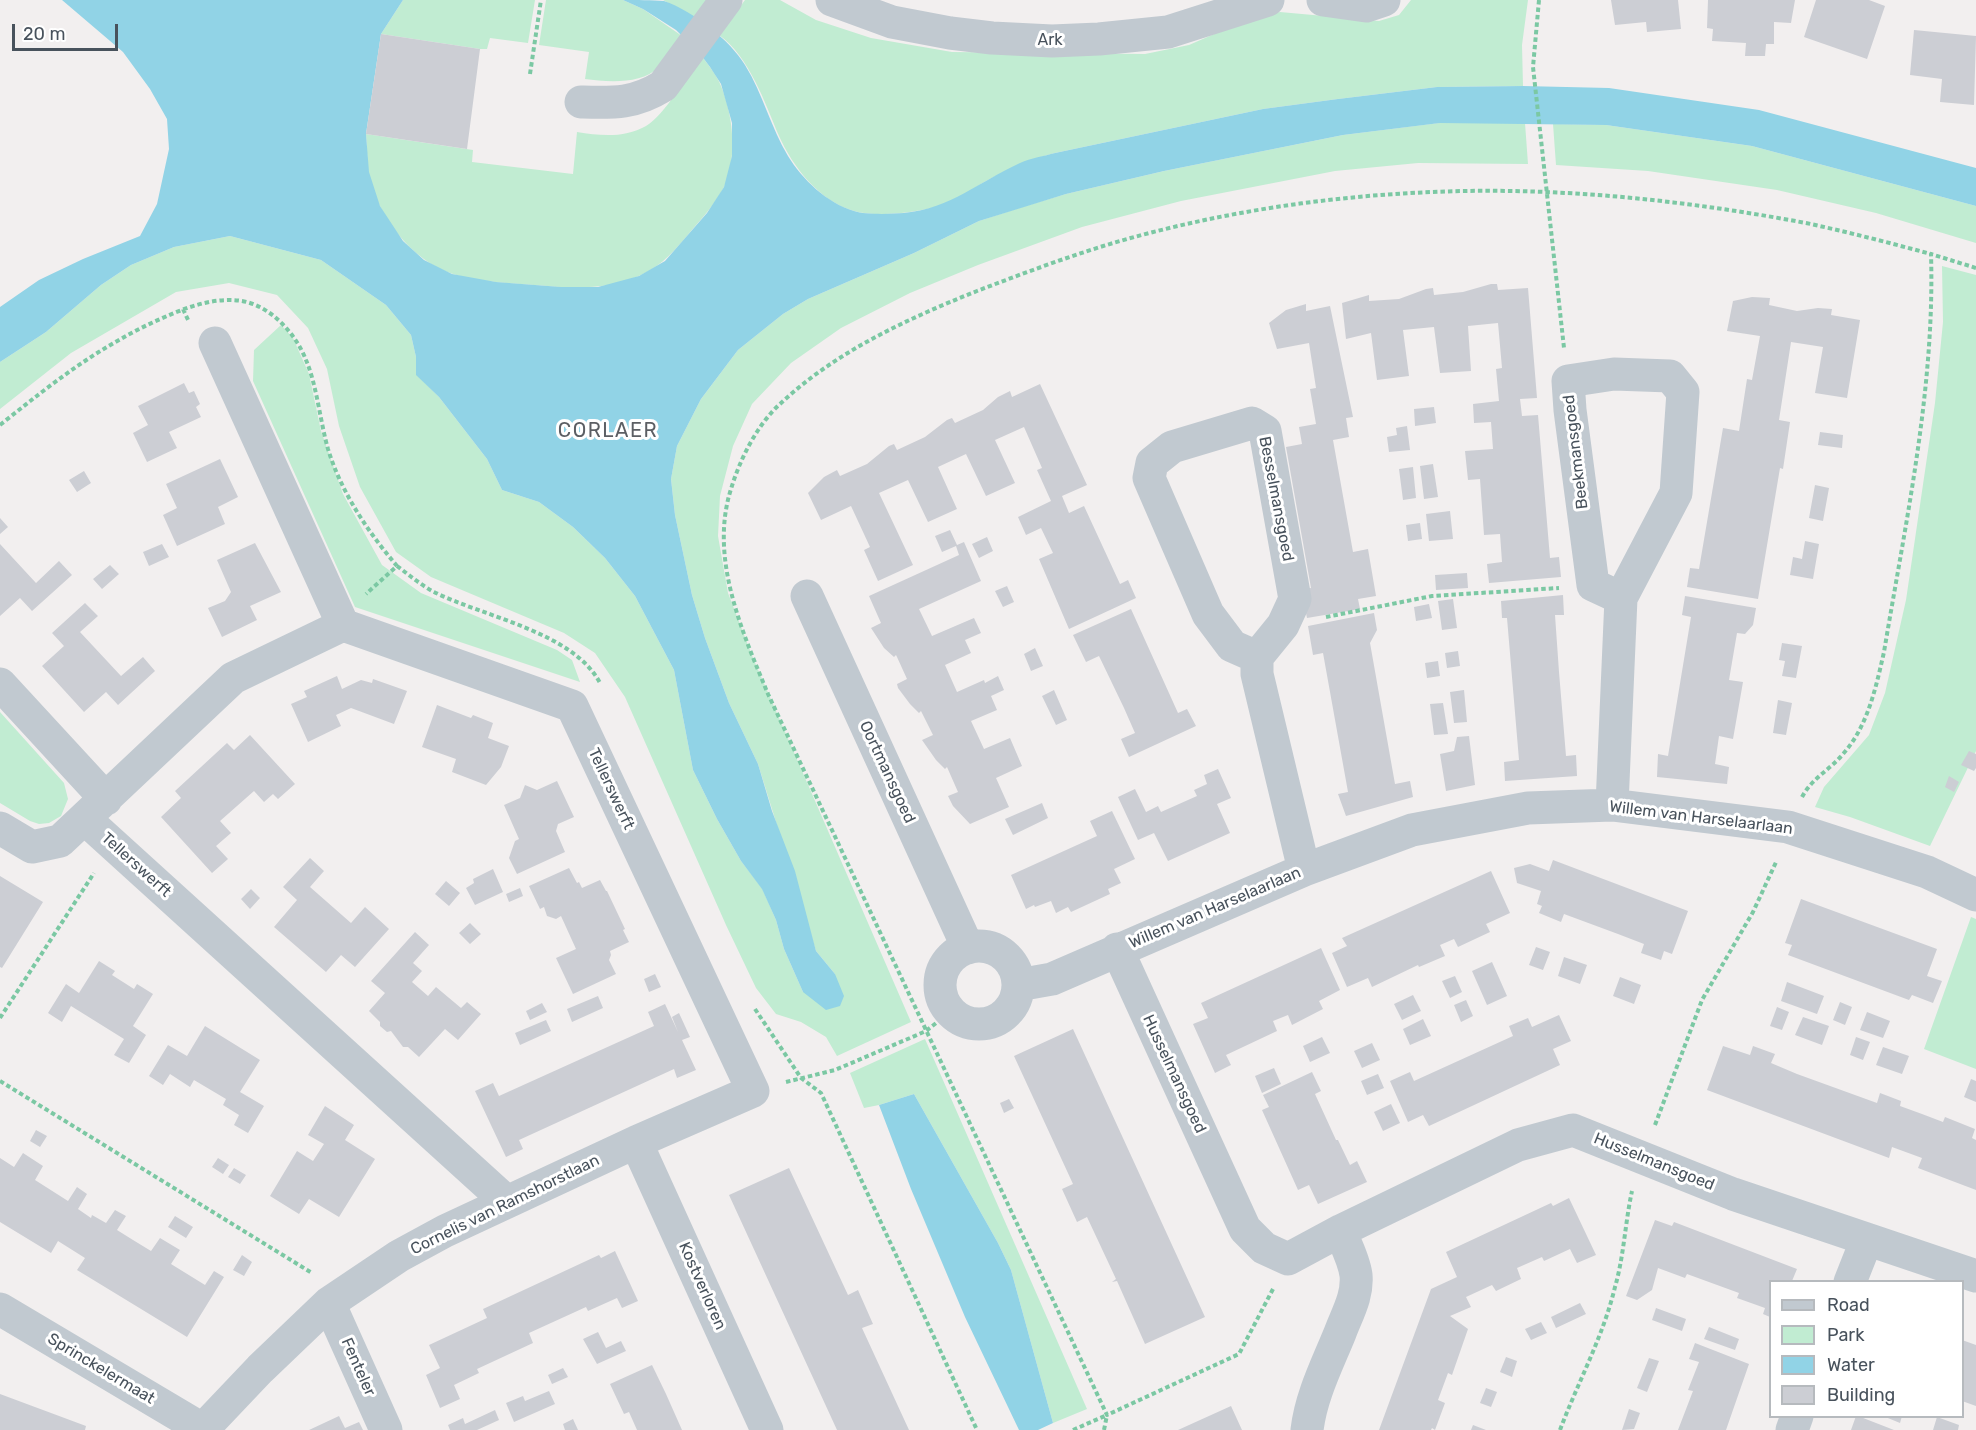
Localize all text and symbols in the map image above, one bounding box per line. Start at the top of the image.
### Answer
scale bar [15,12,122,50]
text: 20 m [23,23,65,45]
street label: Ark [1037,30,1063,50]
street label: Beekmansgoed [1559,394,1593,510]
district label: CORLAER [558,419,658,443]
street label: Besselmansgoed [1254,435,1298,563]
street label: Oortmansgoed [855,718,919,826]
street label: Tellerswerft [584,745,638,833]
street label: Willem van Harselaarlaan [1608,797,1794,839]
street label: Tellerswerft [97,829,175,901]
street label: Willem van Harselaarlaan [1126,863,1304,953]
street label: Husselmansgoed [1138,1012,1210,1136]
street label: Husselmansgoed [1591,1129,1717,1195]
street label: Cornelis van Ramshorstlaan [407,1151,603,1259]
street label: Kostverloren [674,1239,730,1333]
legend [1769,1280,1964,1418]
text: Road [1827,1294,1870,1316]
text: Park [1827,1324,1864,1346]
street label: Sprinckelermaat [44,1329,158,1409]
street label: Fenteler [337,1335,379,1399]
text: Water [1827,1354,1875,1376]
text: Building [1827,1384,1895,1406]

